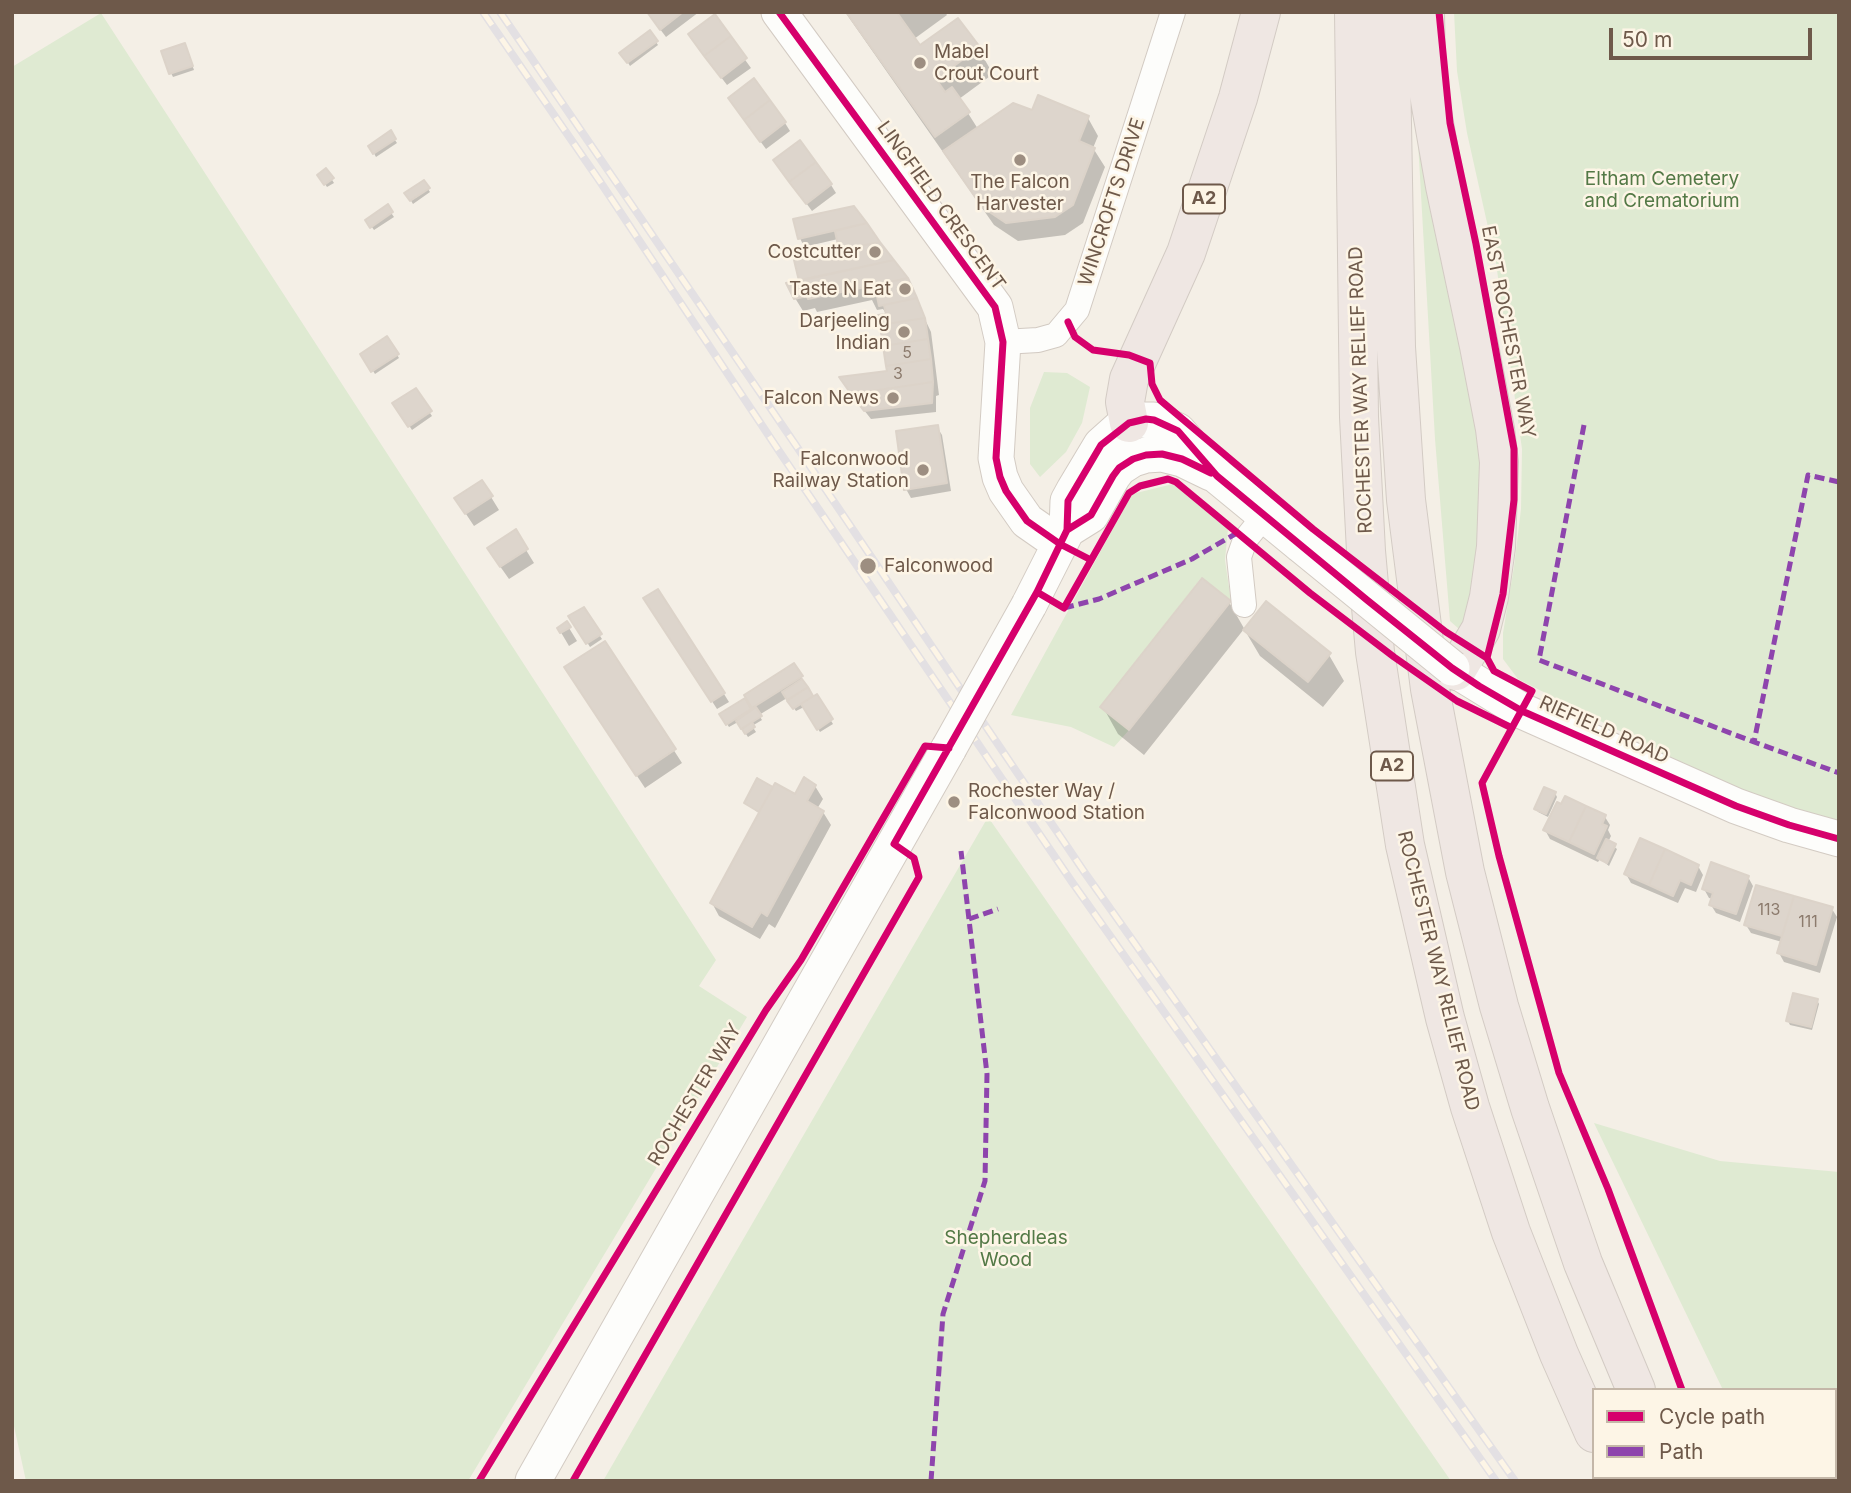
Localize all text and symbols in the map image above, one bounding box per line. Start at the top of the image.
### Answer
scale bar [1613,14,1816,58]
text: 50 m [1622,27,1672,52]
place label: Mabel Crout Court [934,41,1039,85]
marker: Mabel Crout Court [912,55,928,71]
street label: WINCROFTS DRIVE [1074,115,1150,289]
street label: LINGFIELD CRESCENT [872,117,1010,295]
marker: The Falcon Harvester [1012,152,1028,168]
park label: Eltham Cemetery and Crematorium [1584,168,1740,212]
place label: The Falcon Harvester [970,171,1070,215]
road number: A2 [1183,184,1225,214]
street label: EAST ROCHESTER WAY [1476,224,1540,440]
place label: Costcutter [768,241,861,263]
marker: Costcutter [867,244,883,260]
street label: ROCHESTER WAY RELIEF ROAD [1345,246,1377,534]
place label: Taste N Eat [789,278,891,300]
marker: Taste N Eat [897,281,913,297]
place label: Darjeeling Indian [799,310,890,354]
marker: Darjeeling Indian [896,324,912,340]
house number: 5 [902,343,912,363]
house number: 3 [893,364,903,384]
place label: Falcon News [764,387,879,409]
marker: Falcon News [885,390,901,406]
place label: Falconwood Railway Station [772,448,909,492]
marker: Falconwood Railway Station [915,462,931,478]
place label: Falconwood [884,555,993,577]
marker: Falconwood [858,556,878,576]
street label: RIEFIELD ROAD [1536,691,1672,769]
road number: A2 [1371,752,1413,780]
place label: Rochester Way / Falconwood Station [968,780,1145,824]
marker: Rochester Way / Falconwood Station [946,794,962,810]
street label: ROCHESTER WAY RELIEF ROAD [1392,829,1484,1113]
house number: 113 [1758,900,1780,920]
house number: 111 [1798,912,1818,932]
street label: ROCHESTER WAY [644,1020,746,1170]
park label: Shepherdleas Wood [944,1227,1068,1271]
legend [1592,1388,1837,1479]
text: Cycle path [1659,1404,1765,1429]
text: Path [1659,1439,1704,1464]

